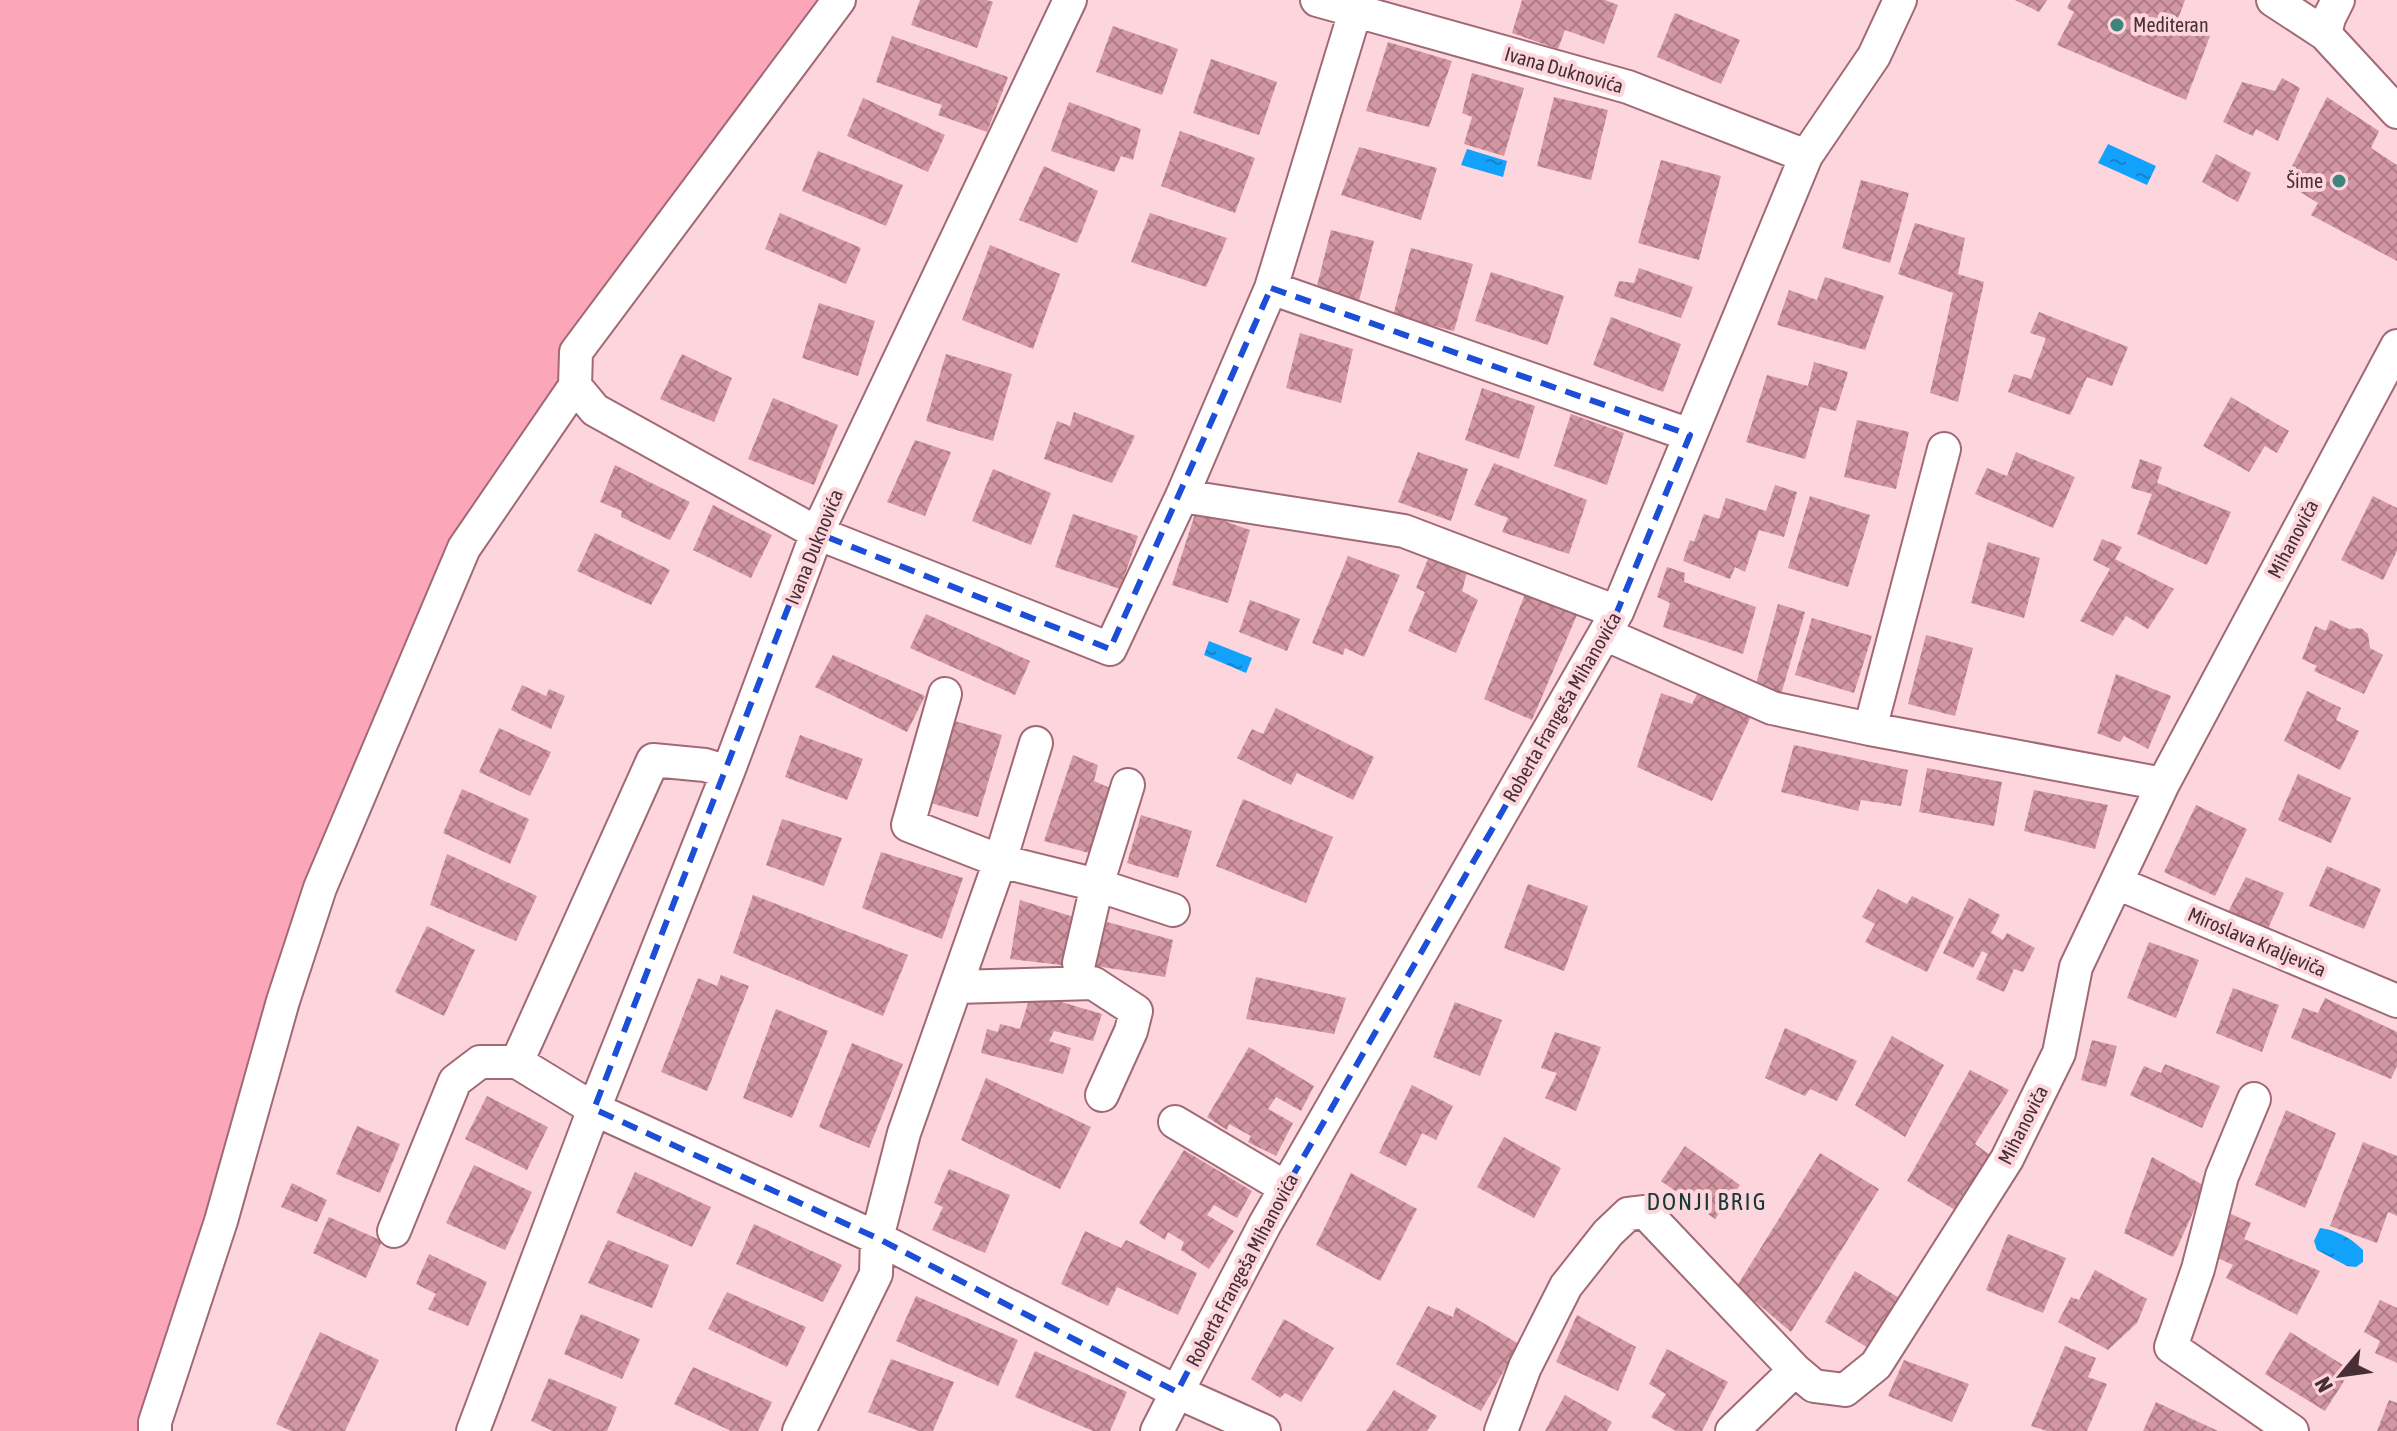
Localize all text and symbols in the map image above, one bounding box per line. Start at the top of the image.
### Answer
place label: Mediteran [2133,13,2209,36]
marker: Mediteran [2108,16,2126,34]
street label: Ivana Duknovića [1502,42,1626,97]
place label: Šime [2287,169,2323,192]
marker: Šime [2330,172,2348,190]
street label: Ivana Duknovića [780,486,847,608]
street label: Mihanoviča [2262,496,2323,582]
street label: Roberta Frangeša Mihanovića [1498,608,1625,806]
street label: Miroslava Kraljeviča [2185,902,2330,981]
street label: Mihanoviča [1993,1081,2052,1168]
street label: Roberta Frangeša Mihanovića [1181,1169,1302,1370]
district label: DONJI BRIG [1647,1188,1767,1215]
north arrow [2301,1335,2381,1415]
text: N [2309,1373,2338,1397]

